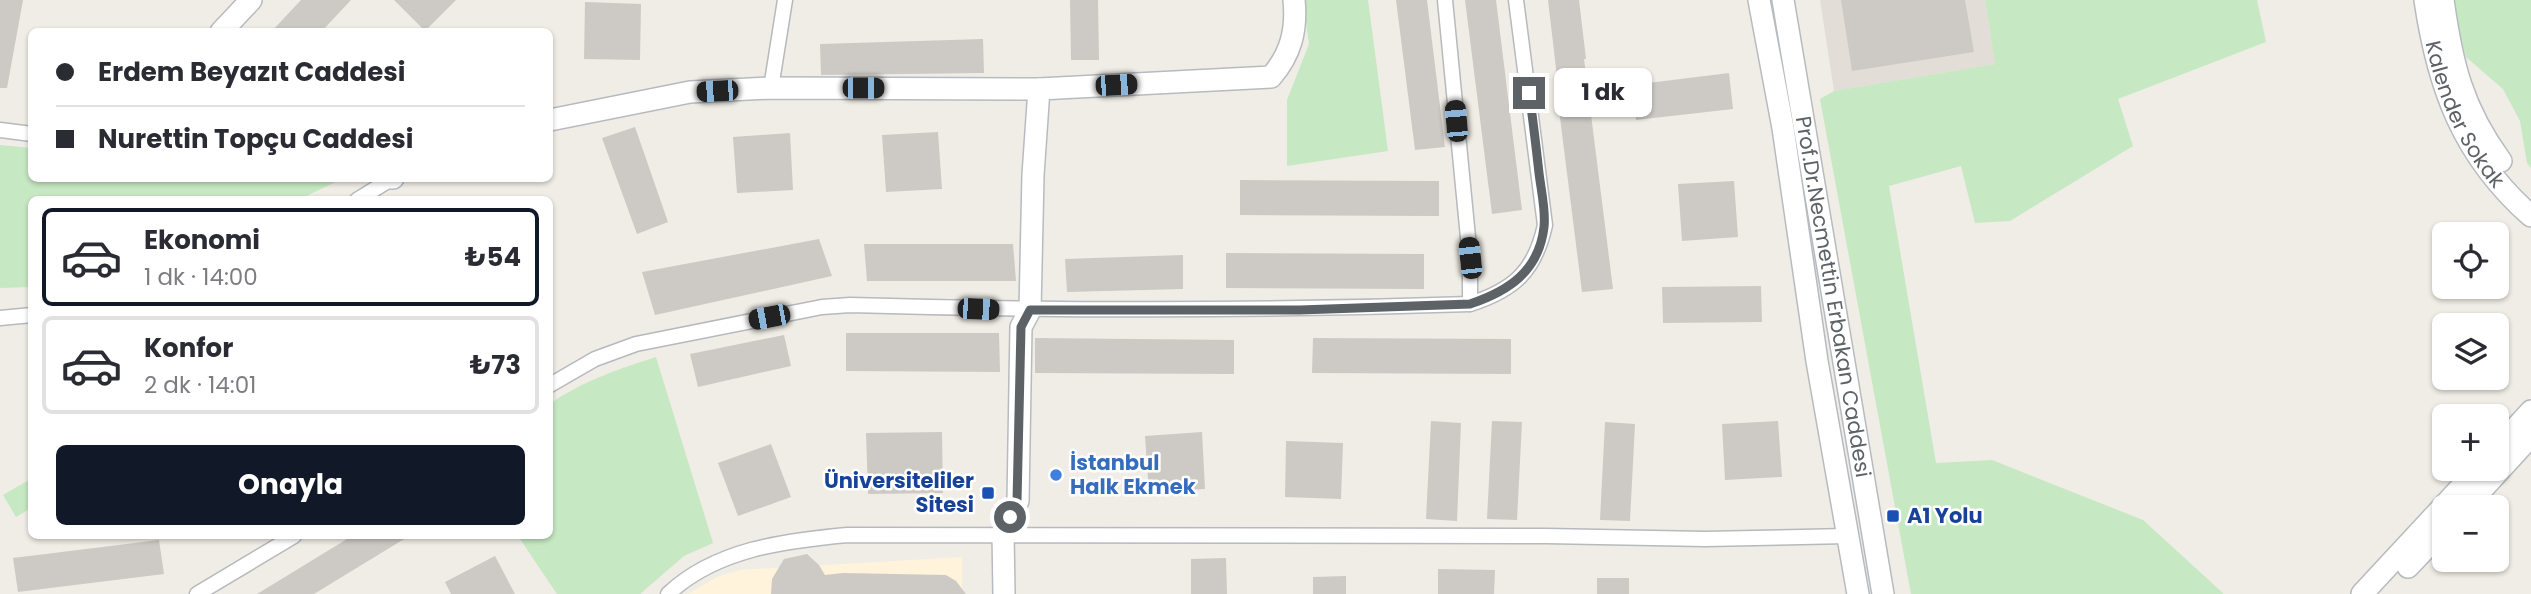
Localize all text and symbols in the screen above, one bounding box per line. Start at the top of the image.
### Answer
street label: Kalender Sokak [2419,38,2512,194]
text: Erdem Beyazıt Caddesi [98,54,405,90]
callout: 1 dk [1554,68,1652,118]
car [1095,73,1138,97]
text: 1 dk [1581,76,1625,108]
route end [1513,77,1545,109]
car [843,78,885,99]
car [696,79,739,103]
car [1444,99,1469,143]
street label: Prof.Dr.Necmettin Erbakan Caddesi [1789,114,1878,480]
text: Nurettin Topçu Caddesi [98,121,413,157]
text: Ekonomi [144,222,260,258]
map controls [2432,222,2509,572]
button: locate [2432,222,2509,299]
icon: car [60,226,123,289]
car [1458,236,1483,280]
text: ₺54 [465,239,521,275]
text: 1 dk · 14:00 [144,261,258,293]
car [957,298,1000,320]
car [747,303,792,331]
button: layers [2432,313,2509,390]
text: Konfor [144,330,233,366]
icon: car [60,334,123,397]
text: ₺73 [470,347,521,383]
text: 2 dk · 14:01 [144,369,256,401]
button: + [2432,404,2509,481]
button: Onayla [56,445,525,525]
place label: İstanbul Halk Ekmek [1070,448,1196,501]
place label: Üniversiteliler Sitesi [824,466,974,519]
marker: İstanbul Halk Ekmek [1048,467,1064,483]
marker: Üniversiteliler Sitesi [980,485,996,501]
button: − [2432,495,2509,572]
route start [994,501,1026,533]
place label: A1 Yolu [1907,501,1983,530]
marker: A1 Yolu [1885,508,1901,524]

